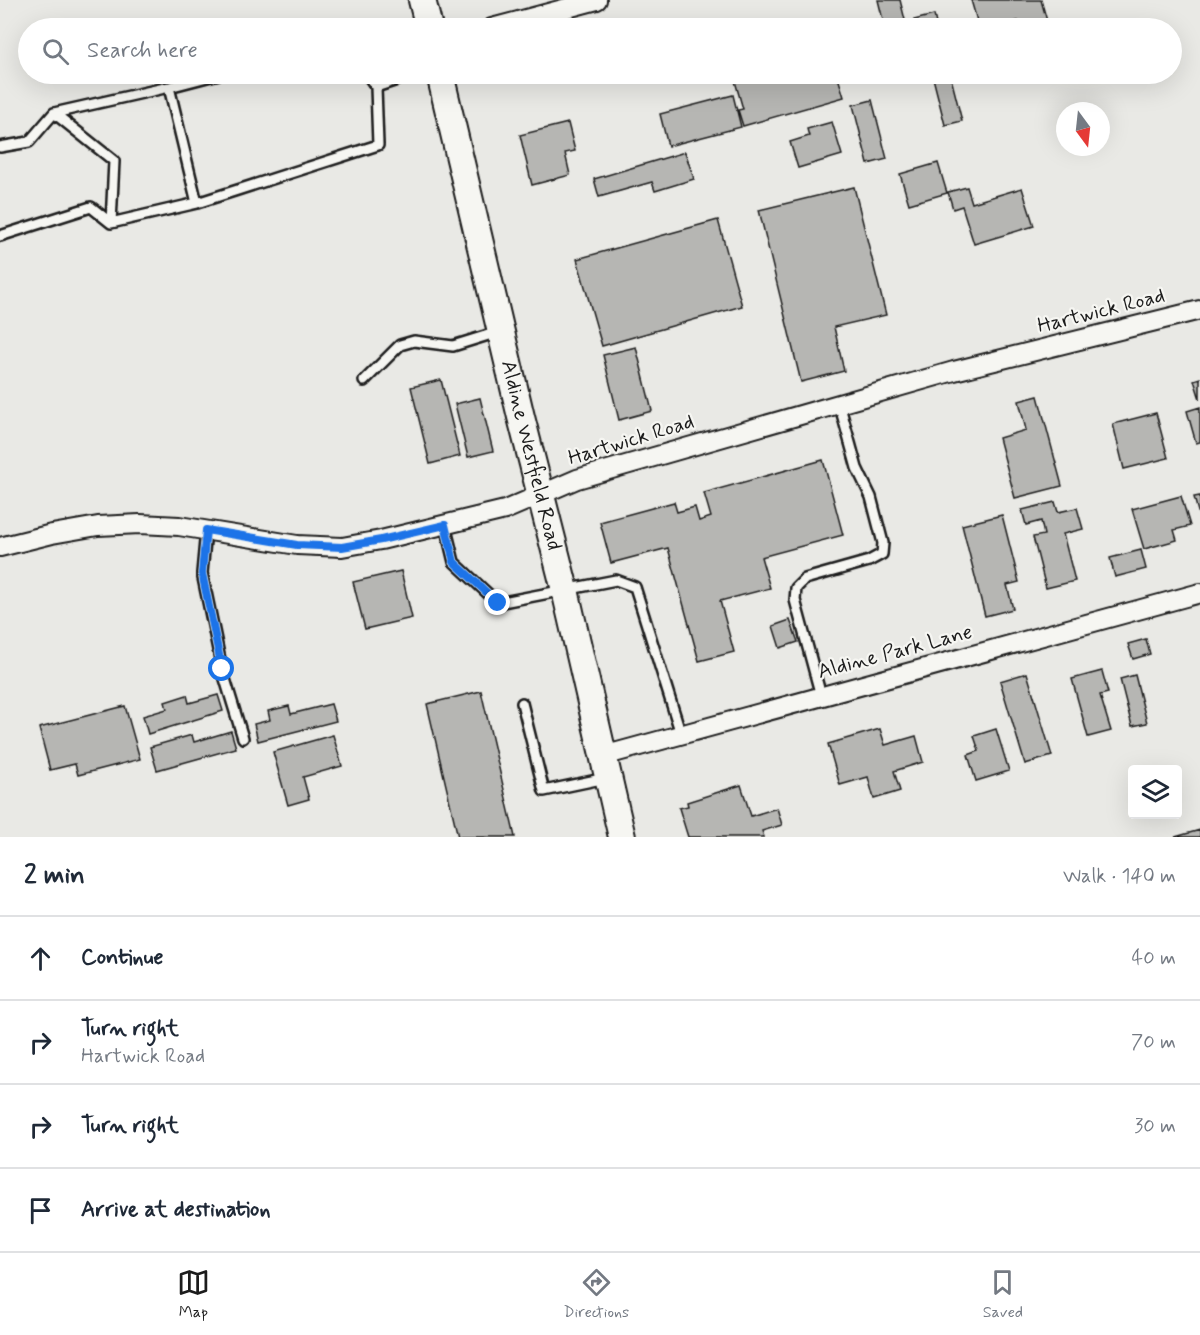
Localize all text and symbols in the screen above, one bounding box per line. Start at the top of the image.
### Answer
search box [18,18,1182,84]
icon: search [39,35,72,68]
text: Search here [87,37,198,65]
north arrow [1056,102,1110,156]
street label: Hartwick Road [1034,282,1168,340]
street label: Aldine Westfield Road [494,357,568,553]
street label: Hartwick Road [565,408,697,472]
route end [484,589,510,615]
street label: Aldine Park Lane [815,618,975,686]
route start [208,655,234,681]
map controls [1128,765,1182,819]
button: layers [1128,765,1182,819]
text: 2 min [24,859,85,893]
text: Walk · 140 m [1063,863,1176,890]
icon: ahead [24,942,57,975]
text: Continue [81,944,163,972]
text: 40 m [1132,945,1176,972]
text: Turn right [81,1015,179,1043]
icon: right [24,1026,57,1059]
text: 70 m [1131,1029,1176,1056]
text: Hartwick Road [81,1043,205,1070]
icon: right [24,1110,57,1143]
text: Turn right [81,1112,179,1140]
text: 30 m [1134,1113,1176,1140]
icon: arrive [24,1194,57,1227]
text: Arrive at destination [81,1196,271,1224]
tab: Map [177,1266,210,1323]
tab: Directions [563,1266,629,1323]
tab: Saved [983,1266,1023,1323]

